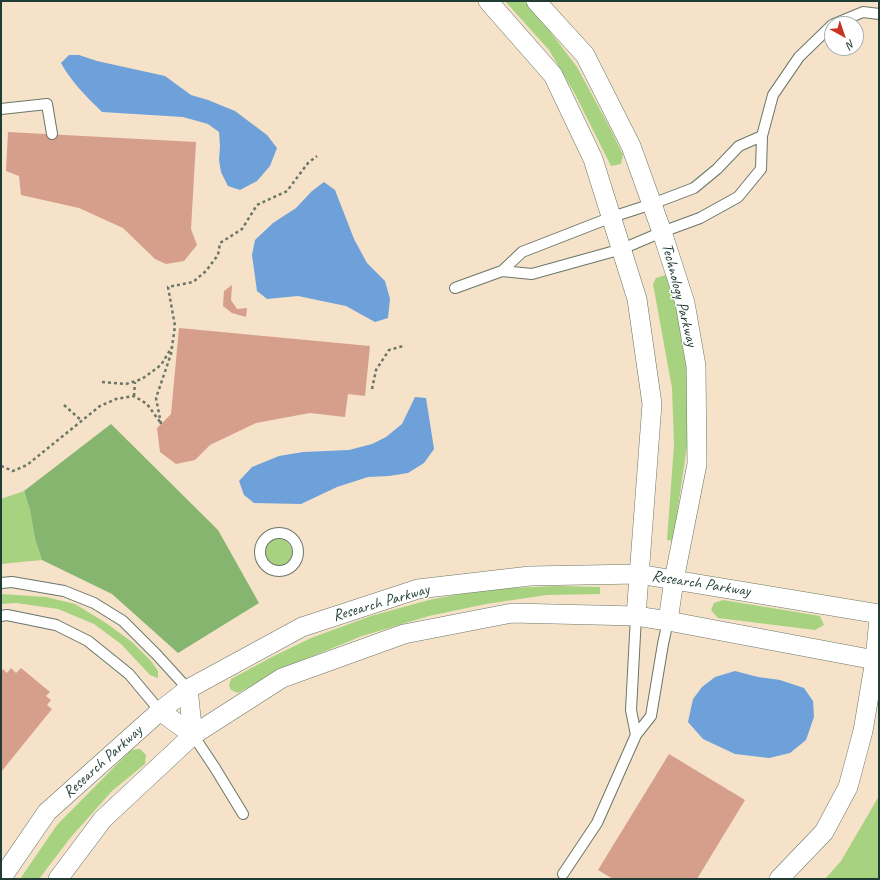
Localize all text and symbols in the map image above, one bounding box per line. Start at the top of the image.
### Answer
north arrow [824,16,864,56]
text: N [844,37,858,52]
street label: Technology Parkway [657,241,701,349]
street label: Research Parkway [650,567,752,601]
street label: Research Parkway [331,580,431,626]
street label: Research Parkway [60,722,146,802]

